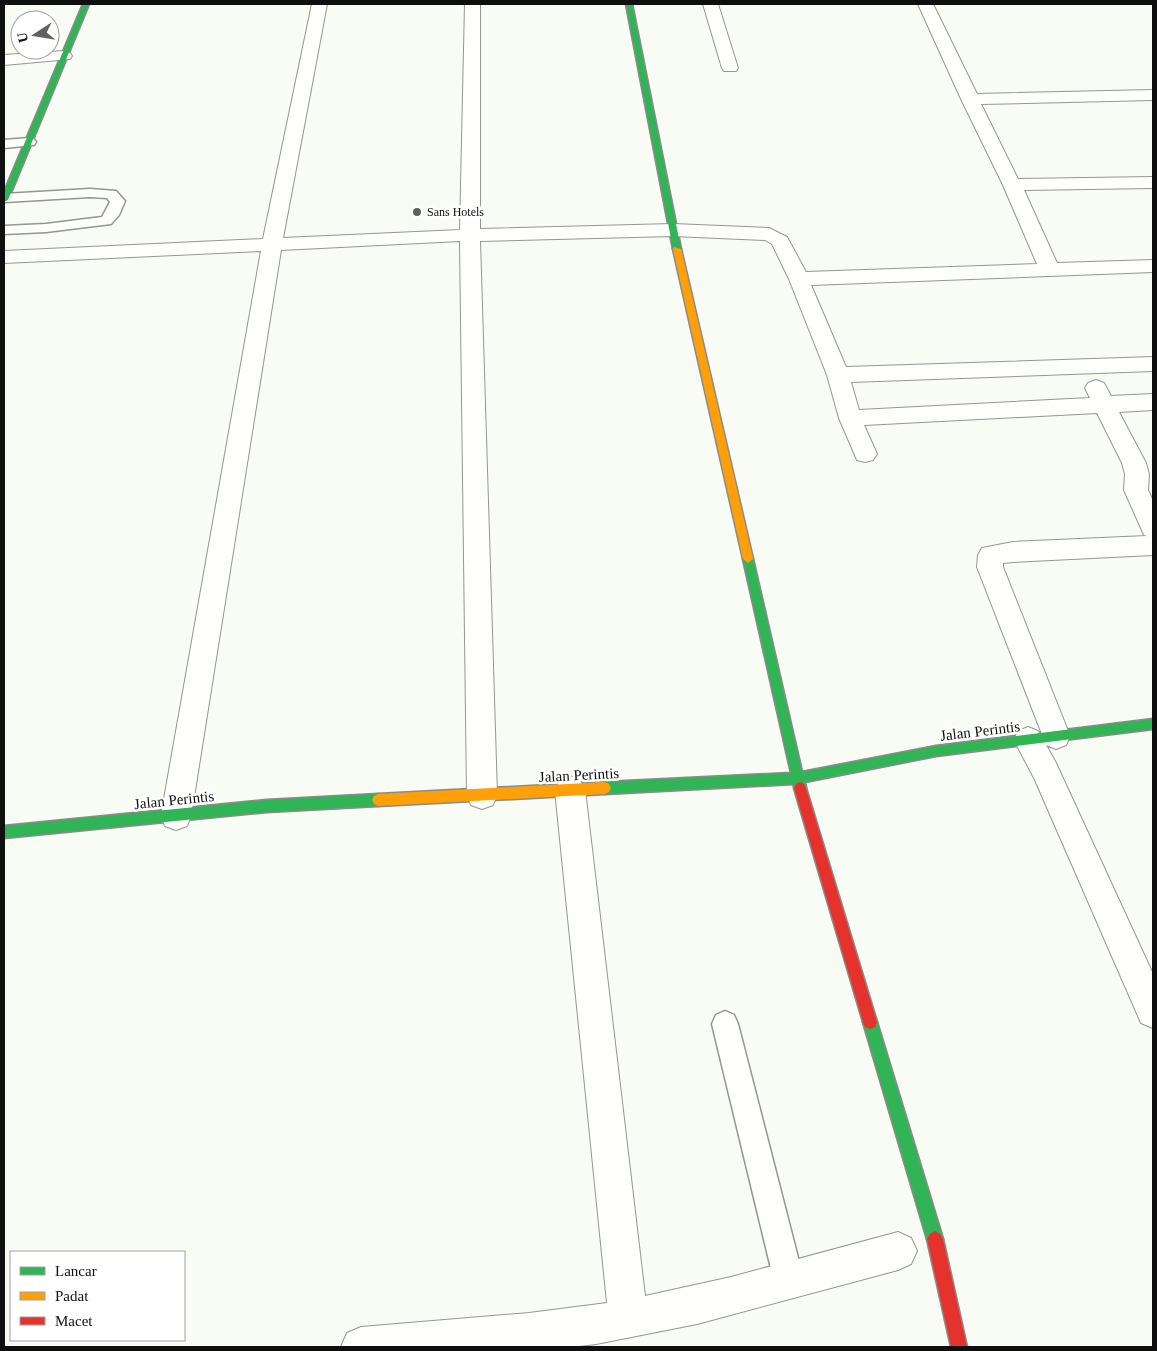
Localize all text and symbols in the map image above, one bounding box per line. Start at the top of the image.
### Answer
north arrow [10,10,60,60]
text: U [14,31,31,44]
place label: Sans Hotels [427,205,484,219]
marker: Sans Hotels [411,206,423,218]
street label: Jalan Perintis [939,718,1021,744]
street label: Jalan Perintis [538,765,620,785]
street label: Jalan Perintis [133,788,215,812]
legend [10,1251,185,1341]
text: Lancar [55,1263,97,1279]
text: Padat [55,1288,89,1304]
text: Macet [55,1313,93,1329]

